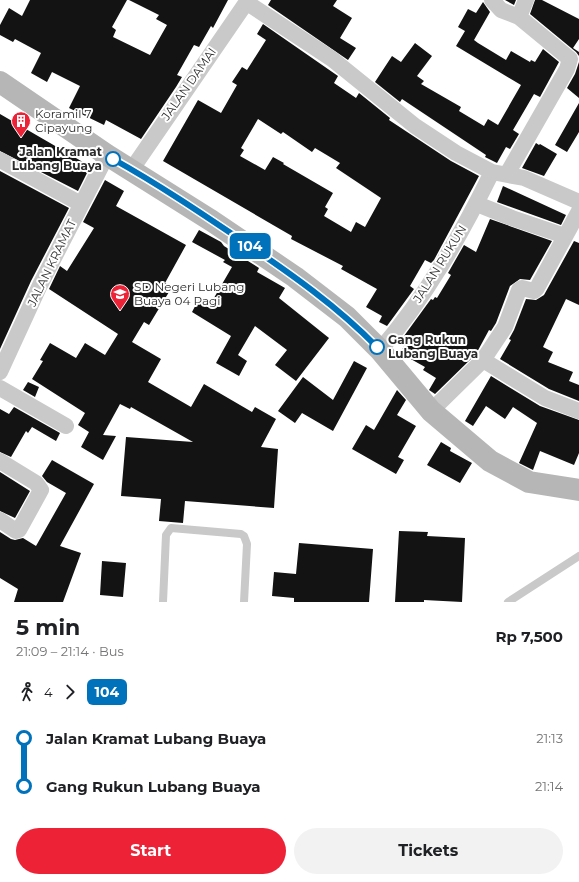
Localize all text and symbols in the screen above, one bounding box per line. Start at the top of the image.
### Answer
street label: JALAN DAMAI [157,45,219,124]
place label: Koramil 7 Cipayung [35,106,93,135]
building icon: Koramil 7 Cipayung [10,110,32,138]
place label: Jalan Kramat Lubang Buaya [12,144,103,173]
marker: Jalan Kramat Lubang Buaya [105,151,121,167]
street label: JALAN KRAMAT [23,217,79,310]
street label: JALAN RUKUN [409,222,469,306]
line badge: 104 [227,233,273,259]
text: 104 [238,237,262,255]
place label: SD Negeri Lubang Buaya 04 Pagi [134,279,245,308]
school or university icon: SD Negeri Lubang Buaya 04 Pagi [109,283,131,311]
place label: Gang Rukun Lubang Buaya [388,332,478,361]
marker: Gang Rukun Lubang Buaya [369,339,385,355]
text: 5 min [16,614,80,641]
text: Rp 7,500 [496,627,563,646]
text: 21:09 – 21:14 · Bus [16,643,124,659]
icon: walk [16,681,38,703]
icon: forward [59,681,81,703]
text: 104 [95,683,119,701]
text: 4 [44,684,53,700]
text: Jalan Kramat Lubang Buaya [46,729,266,748]
text: 21:13 [536,730,563,746]
text: Gang Rukun Lubang Buaya [46,777,261,796]
text: 21:14 [535,778,563,794]
button: Start [16,828,286,874]
button: Tickets [294,828,563,874]

